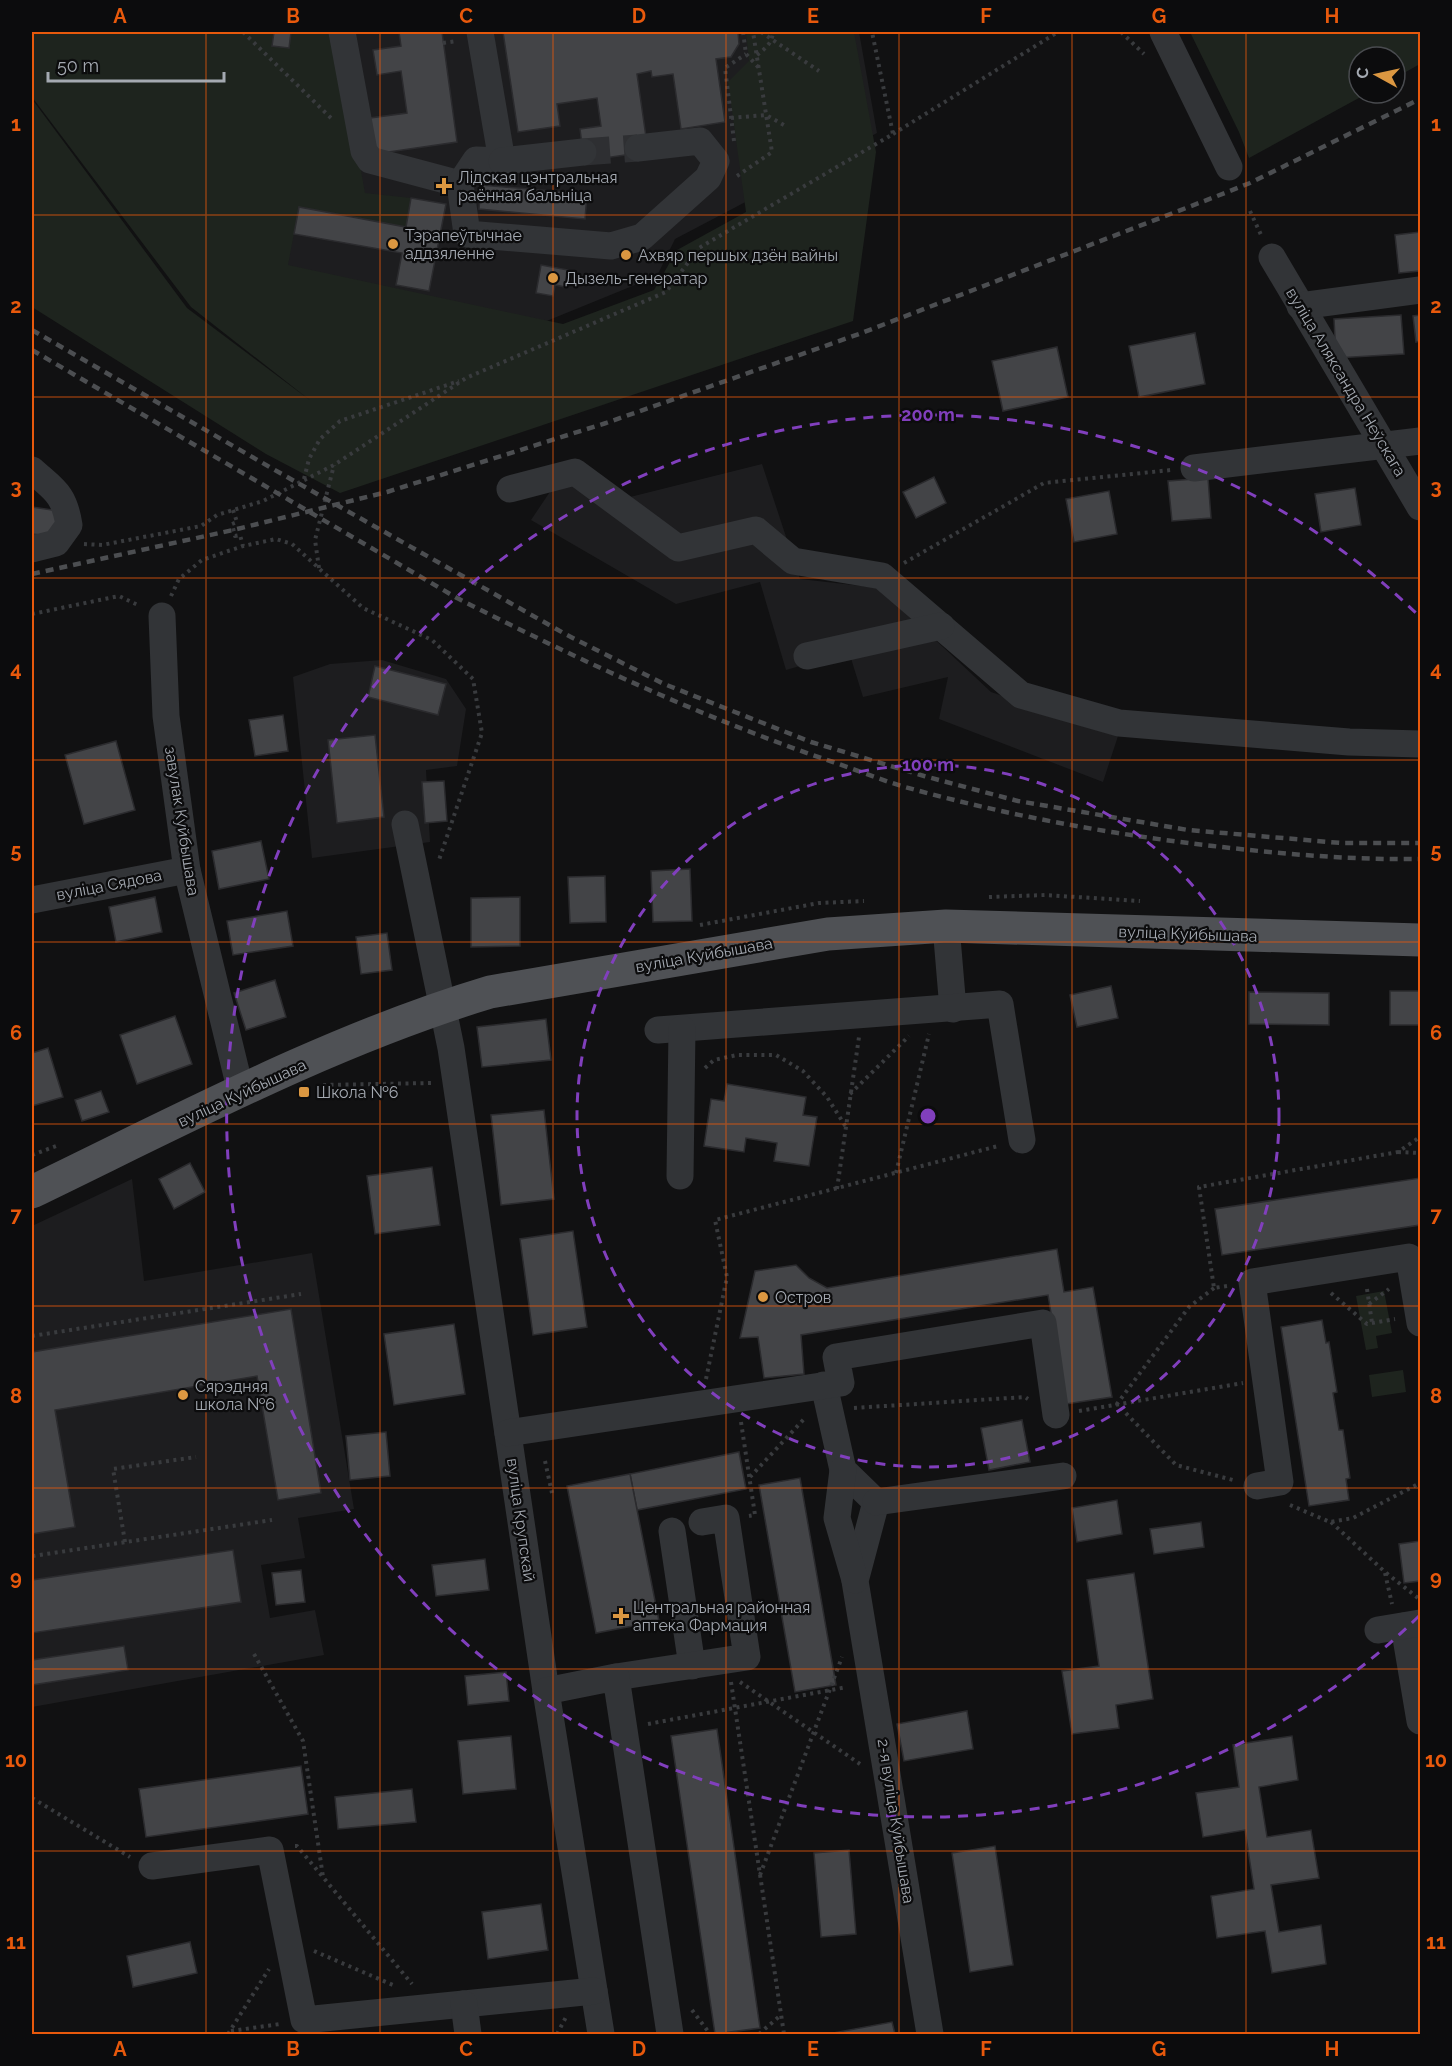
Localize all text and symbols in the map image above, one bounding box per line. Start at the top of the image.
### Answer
text: A [113,4,127,28]
text: B [286,4,300,28]
text: C [459,4,473,28]
text: D [632,4,646,28]
text: E [807,4,819,28]
text: F [980,4,992,28]
text: G [1152,4,1166,28]
text: H [1325,4,1339,28]
scale bar [48,45,224,83]
north arrow [1347,45,1407,105]
text: 50 m [57,55,99,76]
text: С [1352,66,1373,80]
text: 1 [11,112,21,136]
text: 1 [1431,112,1441,136]
place label: Лідская цэнтральная раённая бальніца [458,168,618,205]
marker: Лідская цэнтральная раённая бальніца [435,177,453,195]
place label: Тэрапеўтычнае аддзяленне [405,226,522,263]
marker: Тэрапеўтычнае аддзяленне [386,237,400,251]
place label: Ахвяр першых дзён вайны [638,246,838,265]
marker: Ахвяр першых дзён вайны [619,248,633,262]
place label: Дызель-генератар [565,269,708,288]
marker: Дызель-генератар [546,271,560,285]
street label: вуліца Аляксандра Неўскага [1282,284,1410,480]
text: 2 [10,294,22,318]
text: 2 [1430,294,1442,318]
text: 200 m [901,404,955,425]
text: 3 [10,475,22,499]
text: 3 [1430,475,1442,499]
text: 4 [10,657,22,681]
text: 4 [1430,657,1442,681]
street label: завулак Куйбышава [161,745,203,897]
text: 100 m [902,754,954,775]
text: 5 [10,839,22,863]
text: 5 [1430,839,1442,863]
street label: вуліца Сядова [55,865,163,905]
street label: вуліца Куйбышава [1118,922,1258,946]
street label: вуліца Куйбышава [634,934,774,976]
text: 6 [10,1021,22,1045]
text: 6 [1430,1021,1442,1045]
street label: вуліца Куйбышава [175,1055,309,1131]
place label: Школа №6 [316,1083,398,1102]
marker: Школа №6 [297,1085,311,1099]
centre of rings [918,1106,938,1126]
text: 7 [10,1203,22,1227]
text: 7 [1430,1203,1442,1227]
place label: Остров [775,1288,831,1307]
marker: Остров [756,1290,770,1304]
place label: Сярэдняя школа №6 [195,1377,275,1414]
text: 8 [10,1384,22,1408]
text: 8 [1430,1384,1442,1408]
marker: Сярэдняя школа №6 [176,1388,190,1402]
street label: вуліца Крупскай [503,1457,539,1583]
text: 9 [10,1566,22,1590]
text: 9 [1430,1566,1442,1590]
place label: Центральная районная аптека Фармация [633,1598,810,1635]
marker: Центральная районная аптека Фармация [614,1609,628,1623]
street label: 2-я вуліца Куйбышава [874,1737,918,1905]
text: 10 [5,1748,27,1772]
text: 10 [1425,1748,1447,1772]
text: 11 [6,1930,26,1954]
text: 11 [1426,1930,1446,1954]
text: A [113,2037,127,2061]
text: B [286,2037,300,2061]
text: C [459,2037,473,2061]
text: D [632,2037,646,2061]
text: E [807,2037,819,2061]
text: F [980,2037,992,2061]
text: G [1152,2037,1166,2061]
text: H [1325,2037,1339,2061]

